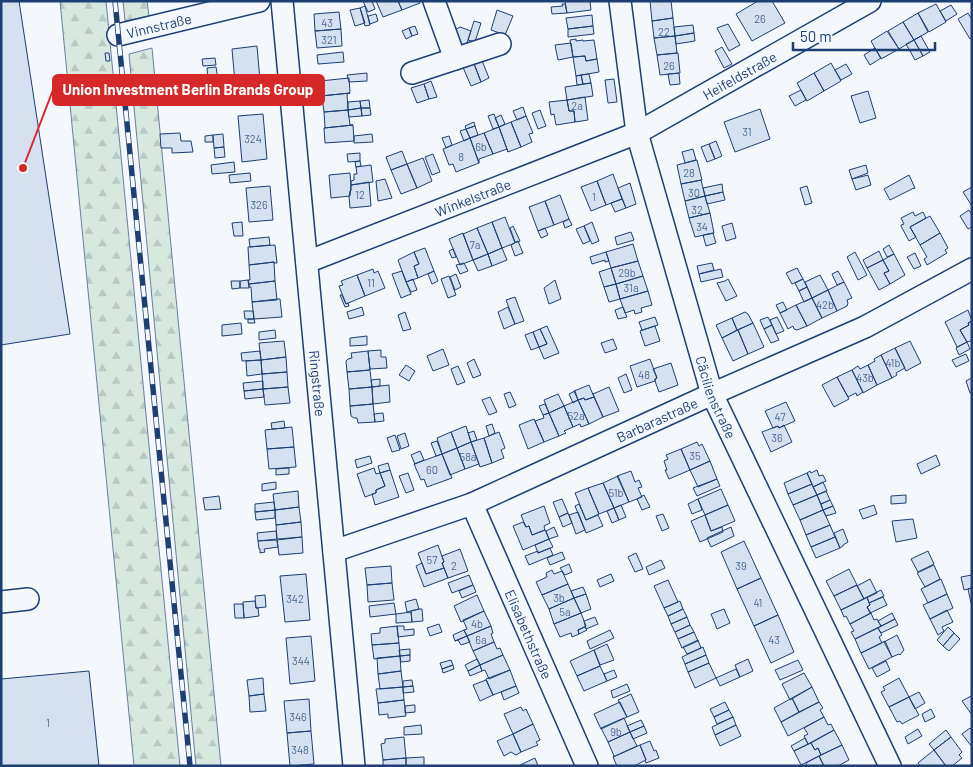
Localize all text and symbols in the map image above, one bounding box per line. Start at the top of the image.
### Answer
street label: Vinnstraße [125,9,193,41]
house number: 26 [754,12,766,25]
house number: 43 [321,16,333,29]
scale bar [793,20,936,52]
house number: 22 [658,25,670,38]
text: 50 m [800,27,832,45]
house number: 321 [321,33,337,46]
street label: Heifeldstraße [699,47,779,103]
house number: 26 [663,59,675,72]
callout: Union Investment Berlin Brands Group [53,75,324,105]
text: Union Investment Berlin Brands Group [63,80,313,98]
house number: 2a [571,99,583,112]
house number: 31 [742,125,752,138]
house number: 324 [244,132,262,145]
house number: 6b [475,140,487,153]
house number: 8 [458,150,464,163]
house number: 28 [683,166,695,179]
street label: Winkelstraße [432,175,513,220]
house number: 30 [688,186,700,199]
house number: 12 [355,188,365,201]
house number: 1 [592,190,596,203]
house number: 326 [250,198,268,211]
house number: 32 [691,203,703,216]
house number: 34 [696,220,708,233]
house number: 7a [470,238,480,251]
house number: 29b [618,266,636,279]
house number: 11 [367,276,375,289]
house number: 31a [623,281,639,294]
house number: 42b [816,298,834,311]
street label: Ringstraße [306,349,330,417]
street label: Cäcilienstraße [693,354,740,441]
house number: 41b [886,356,900,369]
house number: 48 [638,368,650,381]
house number: 43b [856,371,874,384]
street label: Barbarastraße [613,393,700,445]
house number: 52a [567,409,585,422]
house number: 47 [775,410,785,423]
house number: 36 [771,431,783,444]
house number: 35 [689,449,701,462]
house number: 58a [459,450,477,463]
house number: 60 [426,463,438,476]
house number: 51b [608,486,624,499]
house number: 57 [427,553,437,566]
house number: 2 [451,559,457,572]
house number: 39 [735,559,747,572]
street label: Elisabethstraße [502,587,556,681]
house number: 3b [553,591,565,604]
house number: 342 [286,592,304,605]
house number: 41 [754,596,762,609]
house number: 5a [559,605,571,618]
house number: 4b [471,617,483,630]
house number: 6a [475,633,487,646]
house number: 43 [768,633,780,646]
house number: 344 [292,654,310,667]
house number: 346 [289,710,307,723]
house number: 1 [46,716,50,729]
house number: 9b [610,725,622,738]
house number: 348 [291,743,309,756]

